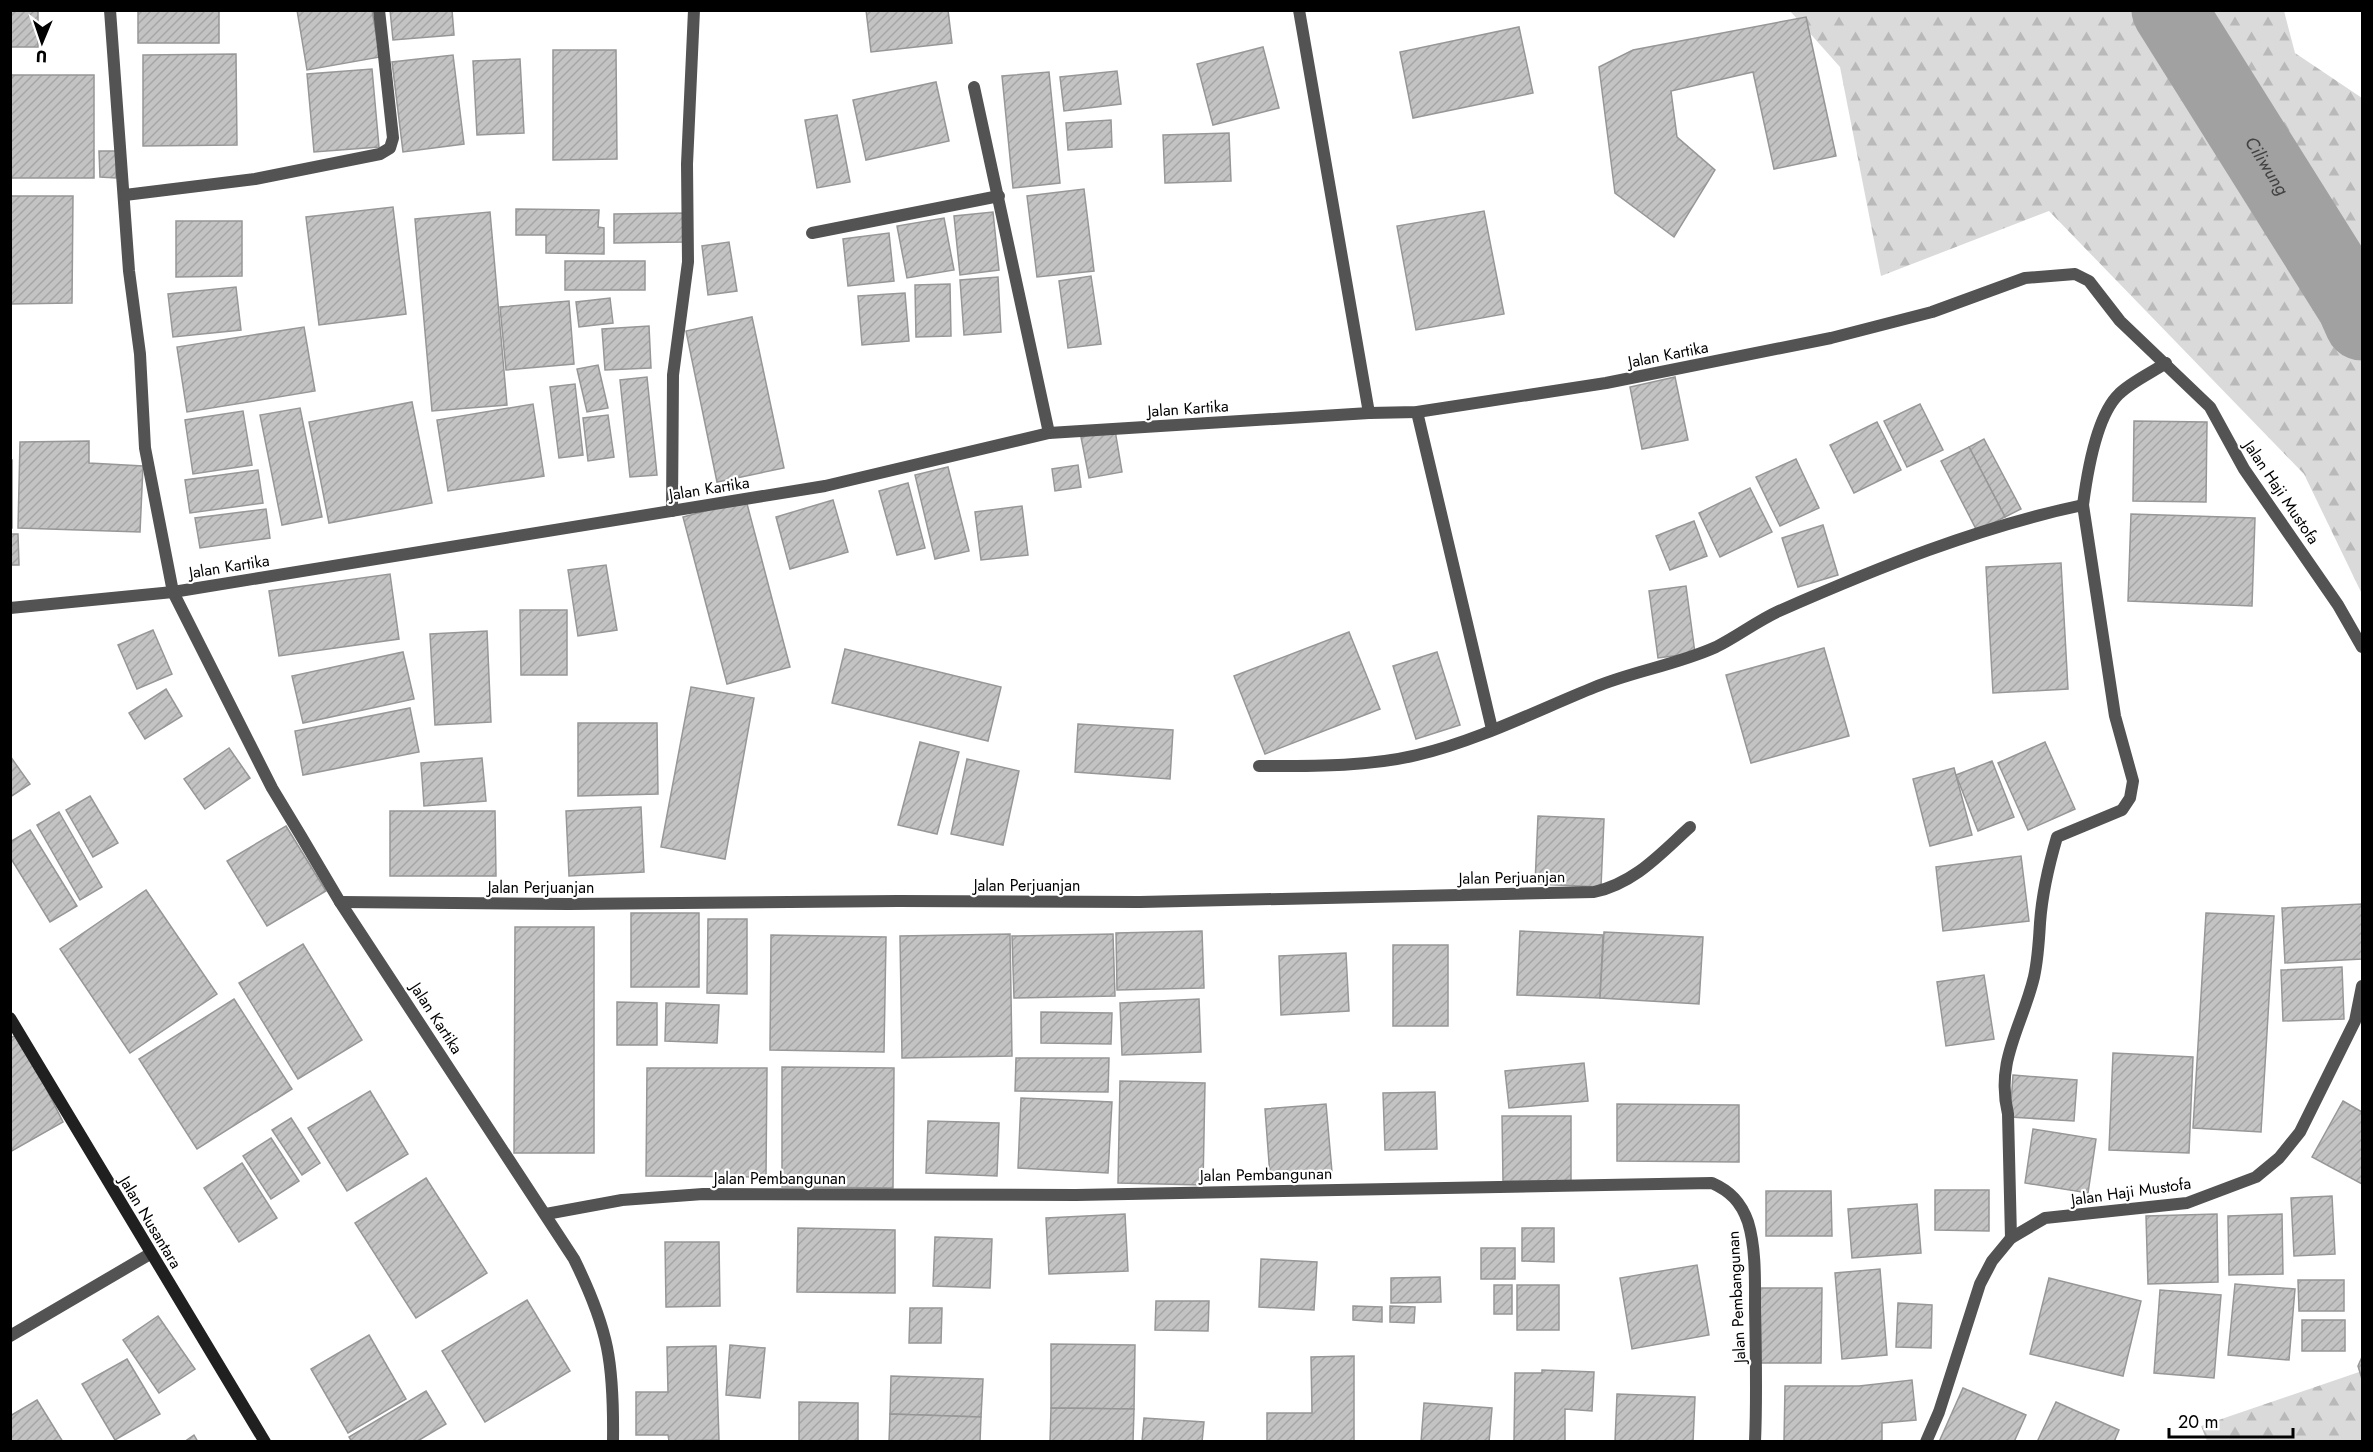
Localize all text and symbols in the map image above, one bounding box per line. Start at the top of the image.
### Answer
north arrow [12,12,72,72]
text: U [35,45,48,68]
water label: Ciliwung [2238,131,2295,200]
street label: Jalan Kartika [1624,335,1710,374]
street label: Jalan Kartika [1145,394,1229,423]
street label: Jalan Haji Mustofa [2237,434,2325,549]
street label: Jalan Kartika [665,471,751,507]
street label: Jalan Kartika [185,549,271,585]
street label: Jalan Perjuanjan [1456,865,1566,890]
street label: Jalan Perjuanjan [972,874,1080,897]
street label: Jalan Perjuanjan [486,876,594,899]
street label: Jalan Kartika [404,976,468,1059]
street label: Jalan Pembangunan [1198,1162,1332,1187]
street label: Jalan Pembangunan [712,1167,846,1190]
street label: Jalan Nusantara [113,1170,187,1273]
street label: Jalan Haji Mustofa [2068,1172,2193,1212]
street label: Jalan Pembangunan [1722,1230,1752,1366]
scale bar [2169,1401,2294,1439]
text: 20 m [2178,1409,2218,1435]

